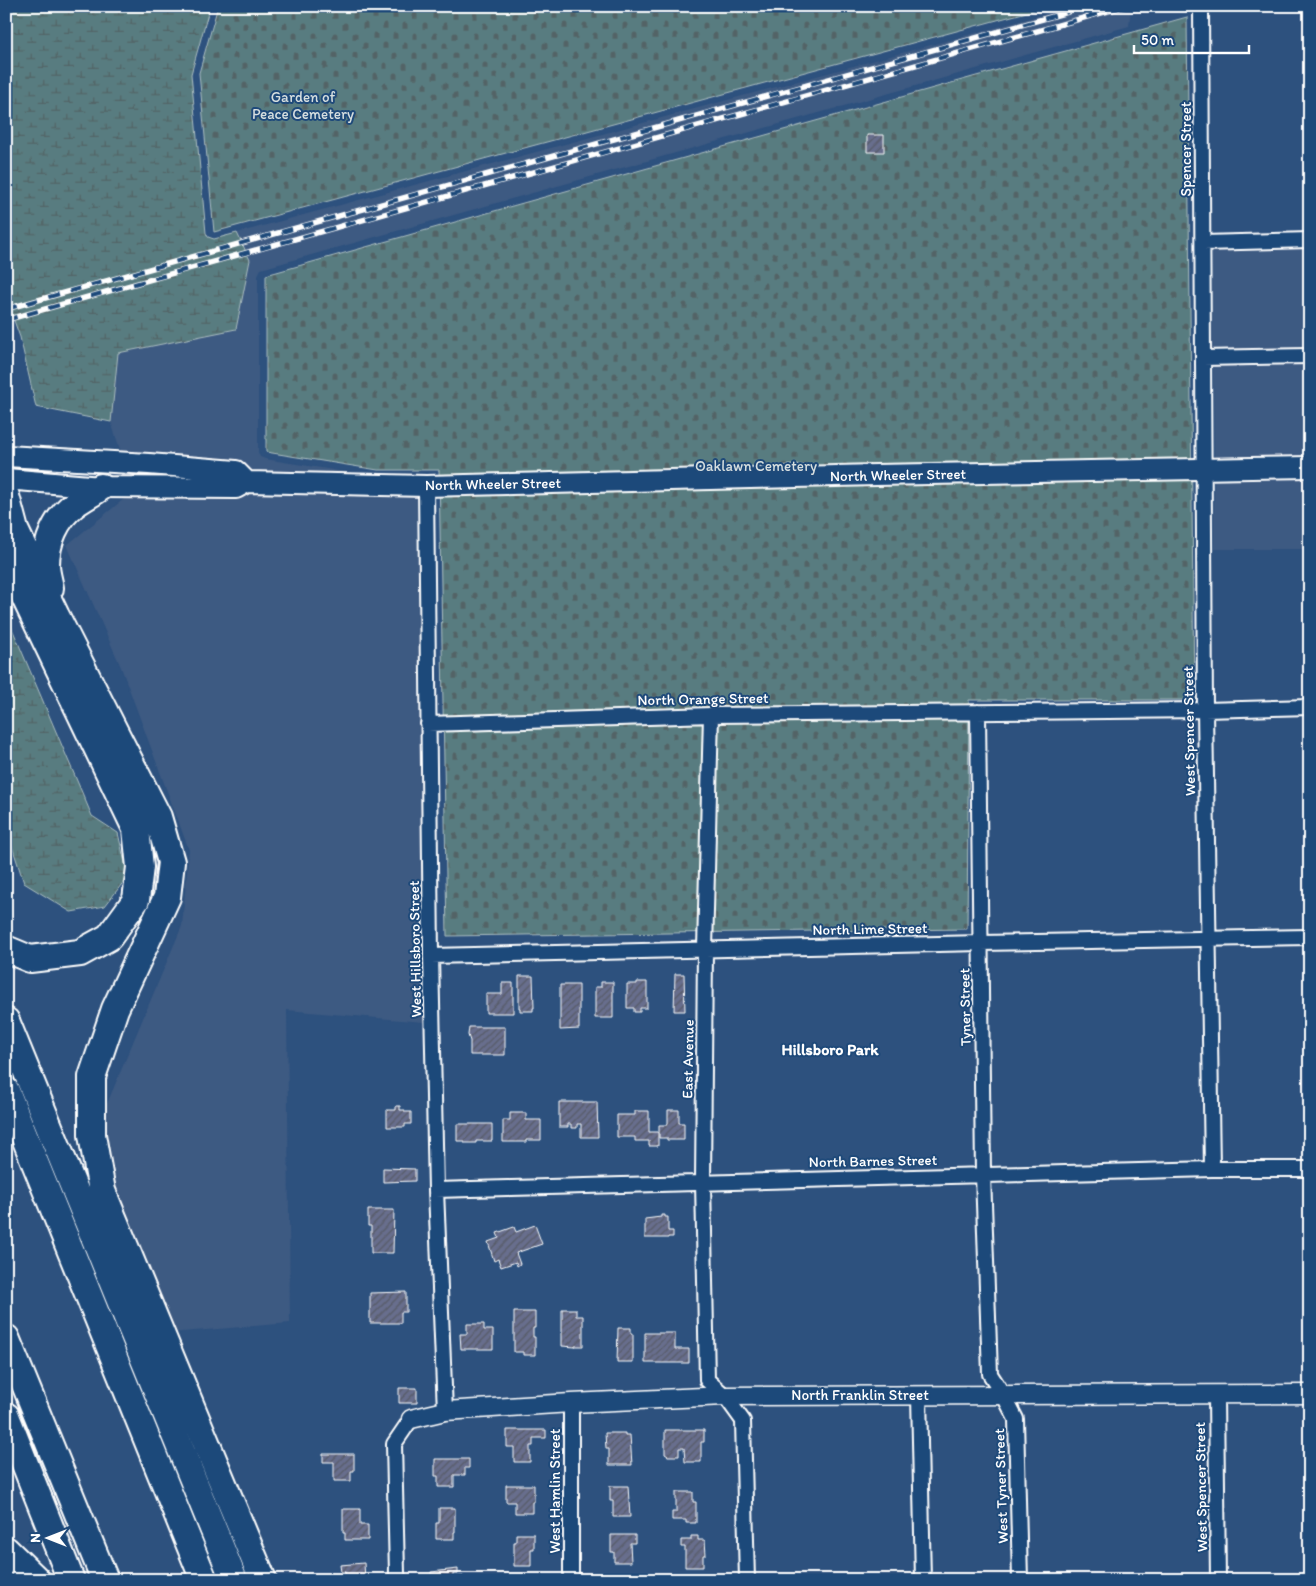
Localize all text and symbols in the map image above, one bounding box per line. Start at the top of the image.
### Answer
scale bar [1134,22,1248,54]
text: 50 m [1141,31,1174,49]
park label: Garden of Peace Cemetery [252,88,354,123]
street label: Spencer Street [1177,101,1195,197]
park label: Oaklawn Cemetery [695,457,817,475]
street label: North Wheeler Street [830,465,967,485]
street label: North Wheeler Street [425,474,562,494]
street label: West Spencer Street [1179,665,1199,796]
street label: North Orange Street [637,689,769,709]
street label: West Hillsboro Street [405,880,425,1018]
street label: North Lime Street [812,919,928,939]
street label: Tyner Street [955,967,975,1046]
street label: East Avenue [678,1019,698,1099]
district label: Hillsboro Park [781,1040,879,1059]
street label: North Barnes Street [809,1151,938,1171]
street label: North Franklin Street [791,1386,929,1404]
street label: West Spencer Street [1191,1421,1211,1552]
street label: West Hamlin Street [546,1428,564,1553]
street label: West Tyner Street [990,1428,1012,1544]
north arrow [22,1514,72,1564]
text: N [27,1533,44,1543]

